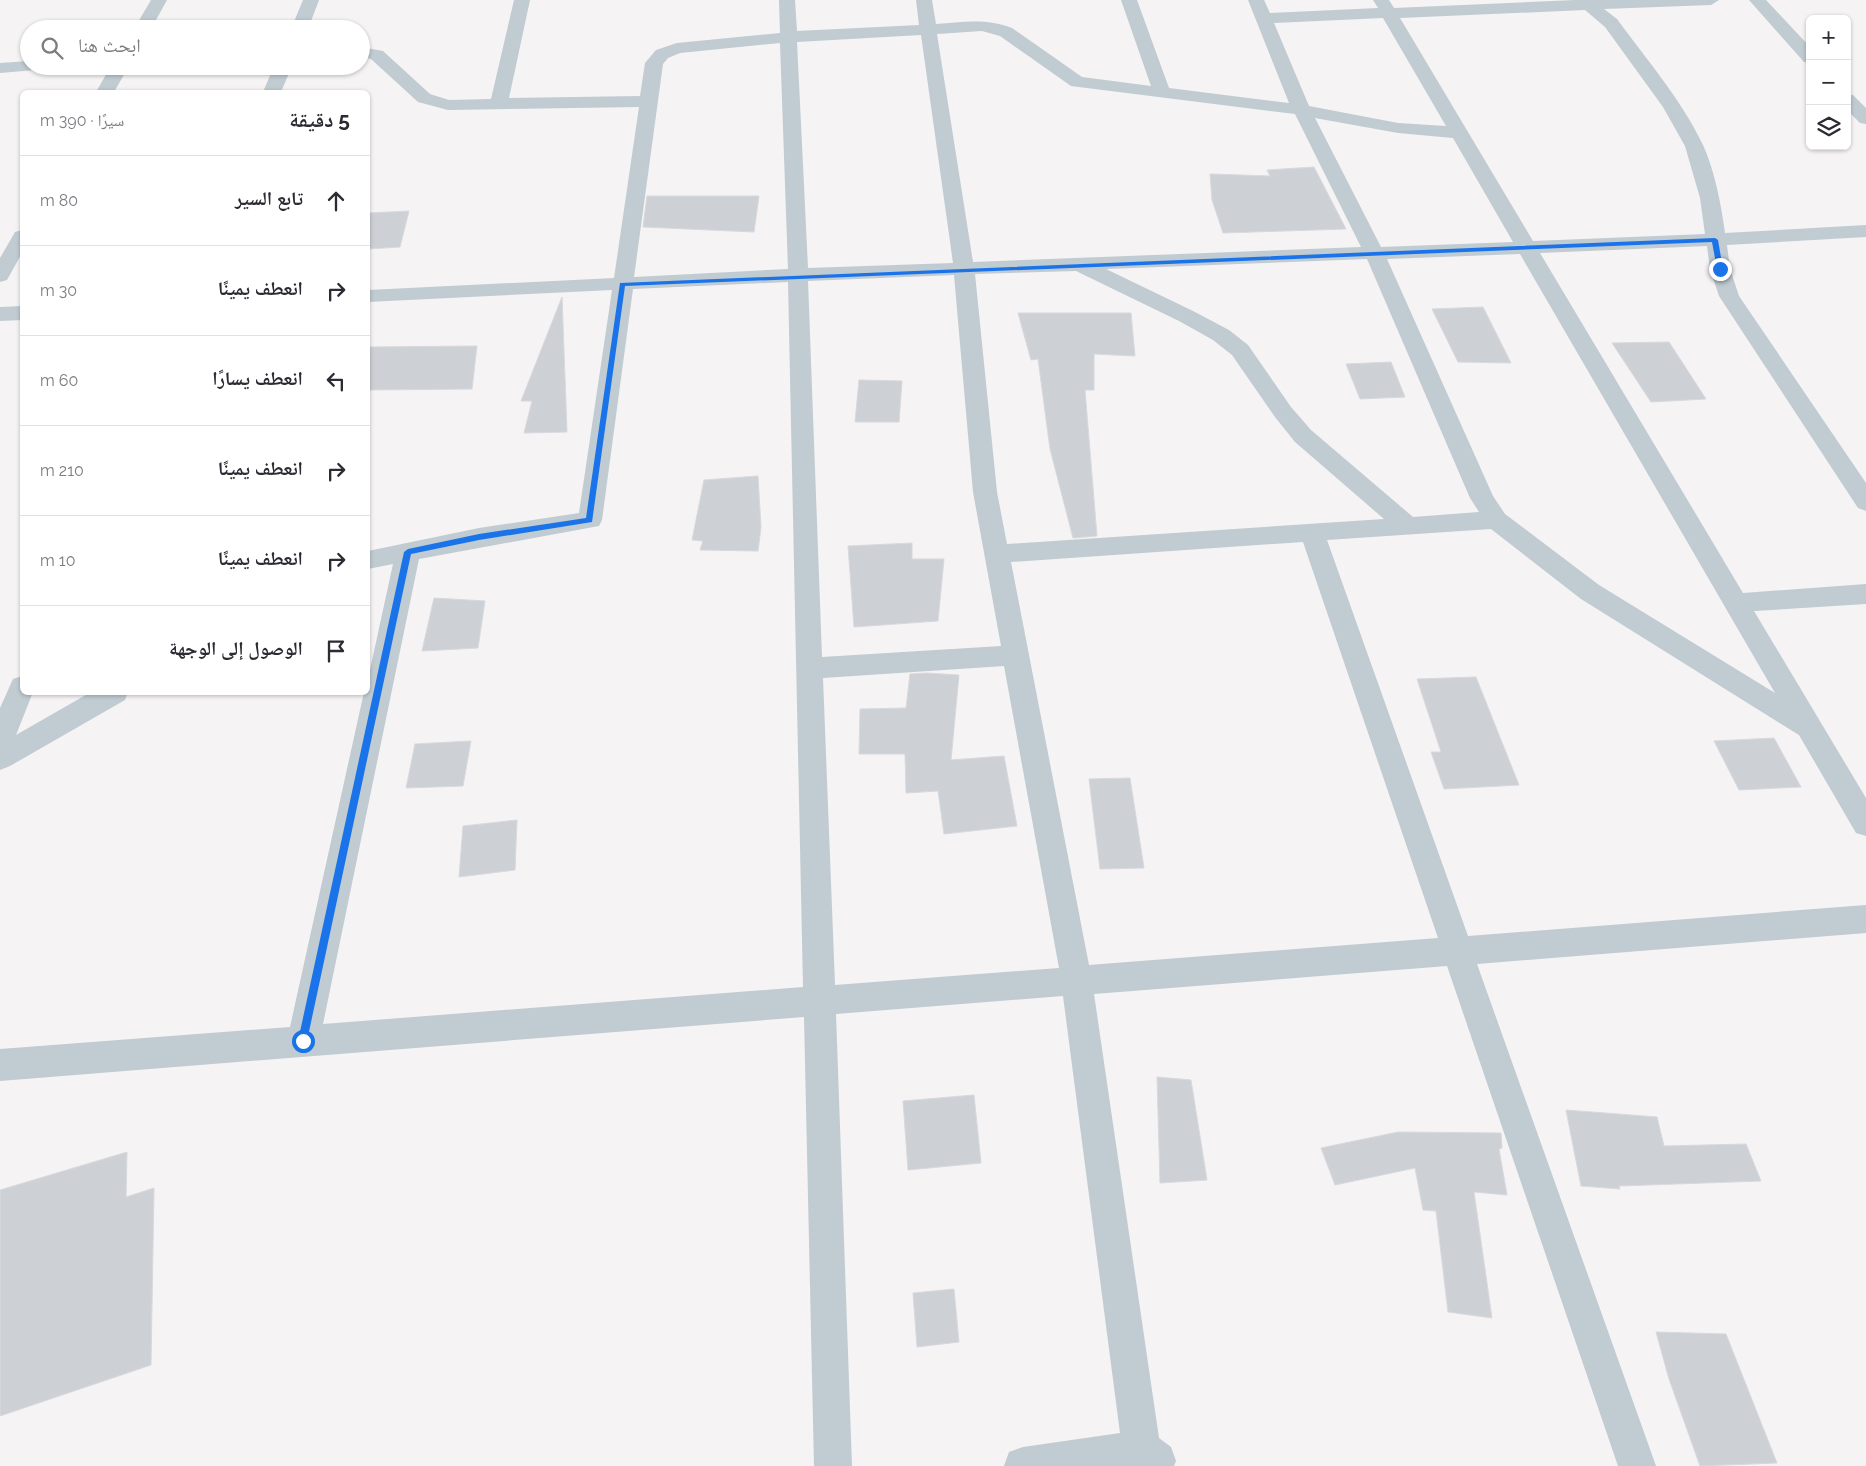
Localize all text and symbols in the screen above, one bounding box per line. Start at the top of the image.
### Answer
map controls [1806,15,1851,150]
button: + [1806,15,1851,60]
search box [20,20,370,75]
icon: search [38,34,66,62]
text: ابحث هنا [78,34,141,56]
button: − [1806,60,1851,105]
button: layers [1806,105,1851,150]
text: 5 دقيقة [289,107,350,132]
text: سيرًا · 390 m [40,111,124,130]
text: تابع السير [235,187,303,209]
icon: ahead [322,187,350,215]
text: 80 m [40,191,78,210]
route end [1709,258,1732,281]
text: انعطف يمينًا [218,277,303,299]
icon: right [322,277,350,305]
text: 30 m [40,281,77,300]
text: انعطف يسارًا [212,367,303,389]
icon: left [322,367,350,395]
text: 60 m [40,371,78,390]
text: انعطف يمينًا [218,457,303,479]
icon: right [322,457,350,485]
text: 210 m [40,461,84,480]
text: انعطف يمينًا [218,547,303,569]
icon: right [322,547,350,575]
text: 10 m [40,551,75,570]
text: الوصول إلى الوجهة [169,637,303,659]
icon: arrive [322,637,350,665]
route start [292,1030,315,1053]

